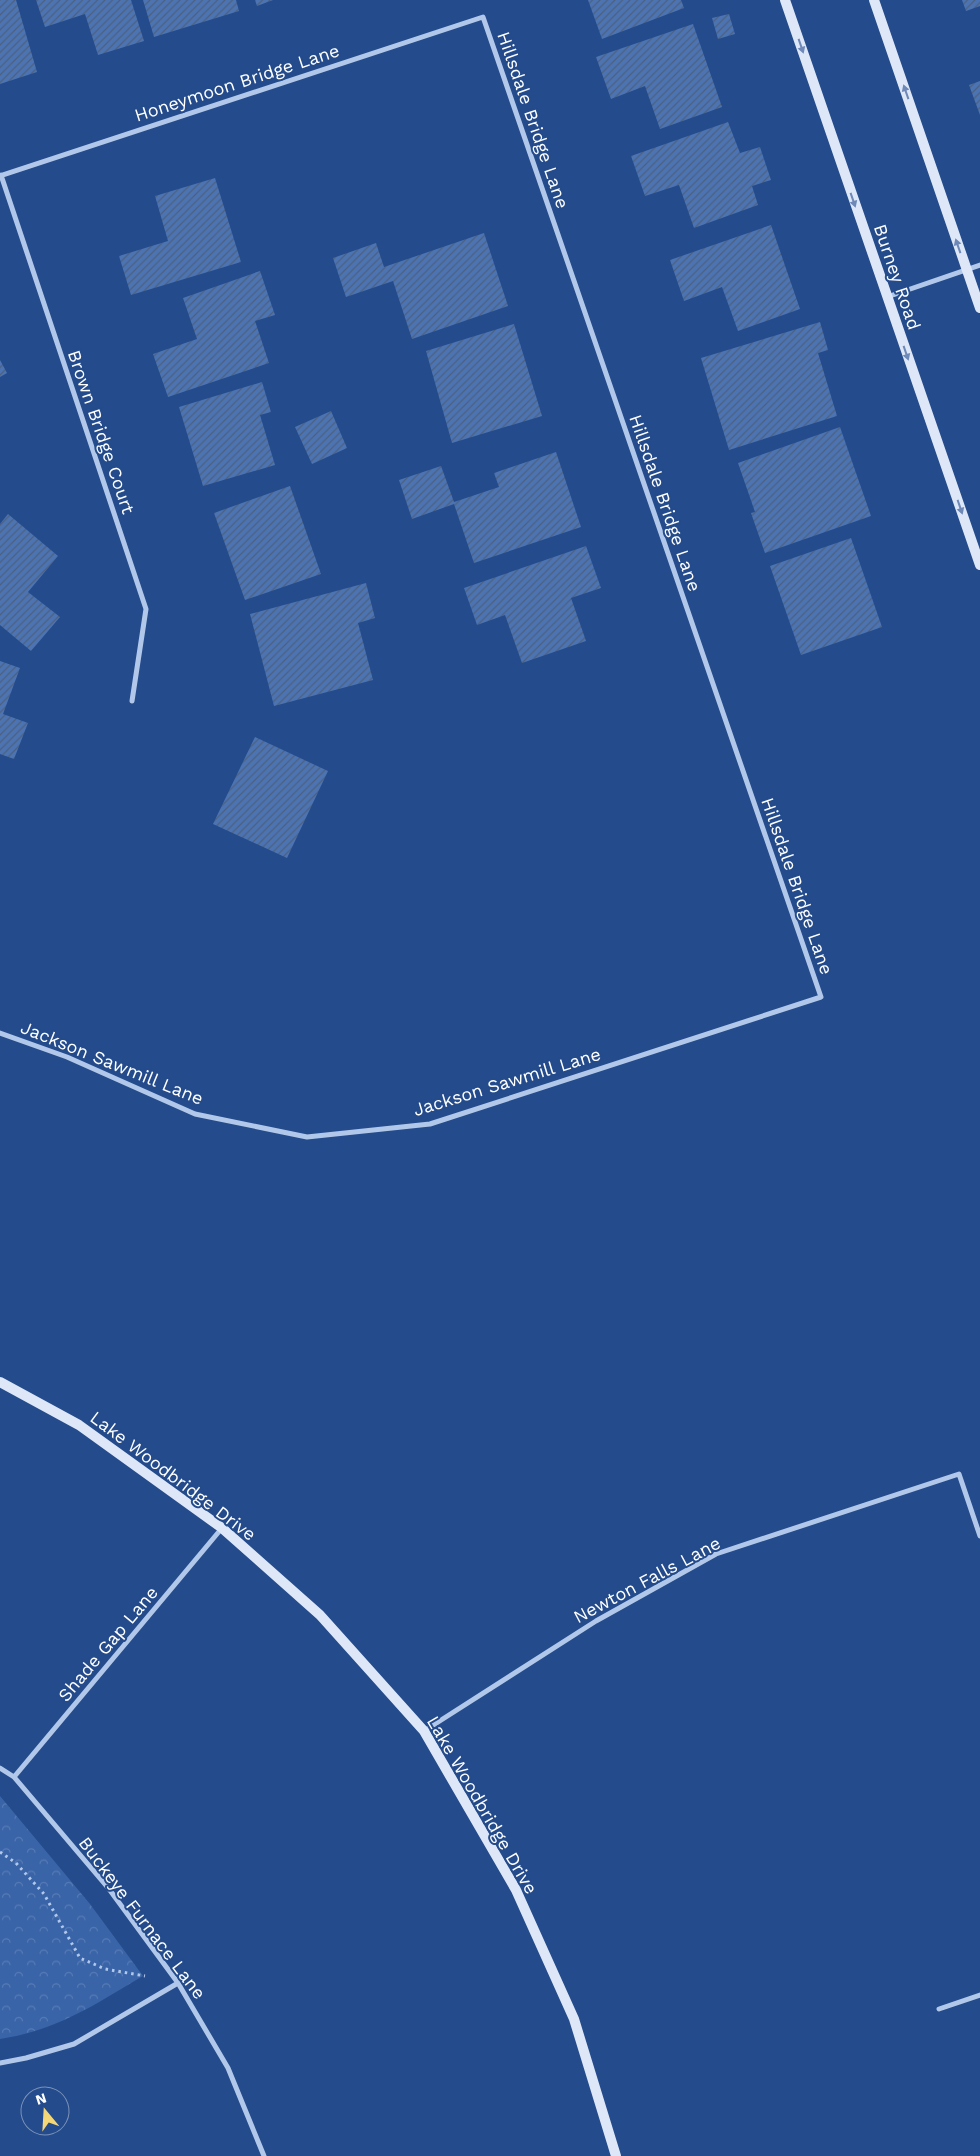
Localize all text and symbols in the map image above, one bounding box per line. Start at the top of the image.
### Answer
street label: Hillsdale Bridge Lane [493,29,574,211]
street label: Honeymoon Bridge Lane [132,39,342,126]
one-way arrow [797,39,805,54]
one-way arrow [901,84,909,99]
one-way arrow [849,193,857,208]
street label: Burney Road [870,221,925,332]
one-way arrow [954,238,961,253]
one-way arrow [903,346,910,361]
street label: Brown Bridge Court [64,347,139,517]
street label: Hillsdale Bridge Lane [625,412,706,594]
one-way arrow [956,500,964,515]
street label: Hillsdale Bridge Lane [757,795,838,977]
street label: Jackson Sawmill Lane [18,1016,207,1109]
street label: Jackson Sawmill Lane [411,1043,603,1120]
street label: Lake Woodbridge Drive [86,1406,260,1545]
street label: Newton Falls Lane [570,1532,724,1627]
street label: Shade Gap Lane [53,1582,162,1706]
street label: Lake Woodbridge Drive [423,1712,542,1898]
street label: Buckeye Furnace Lane [75,1832,210,2003]
north arrow [20,2086,70,2136]
text: N [34,2089,48,2108]

